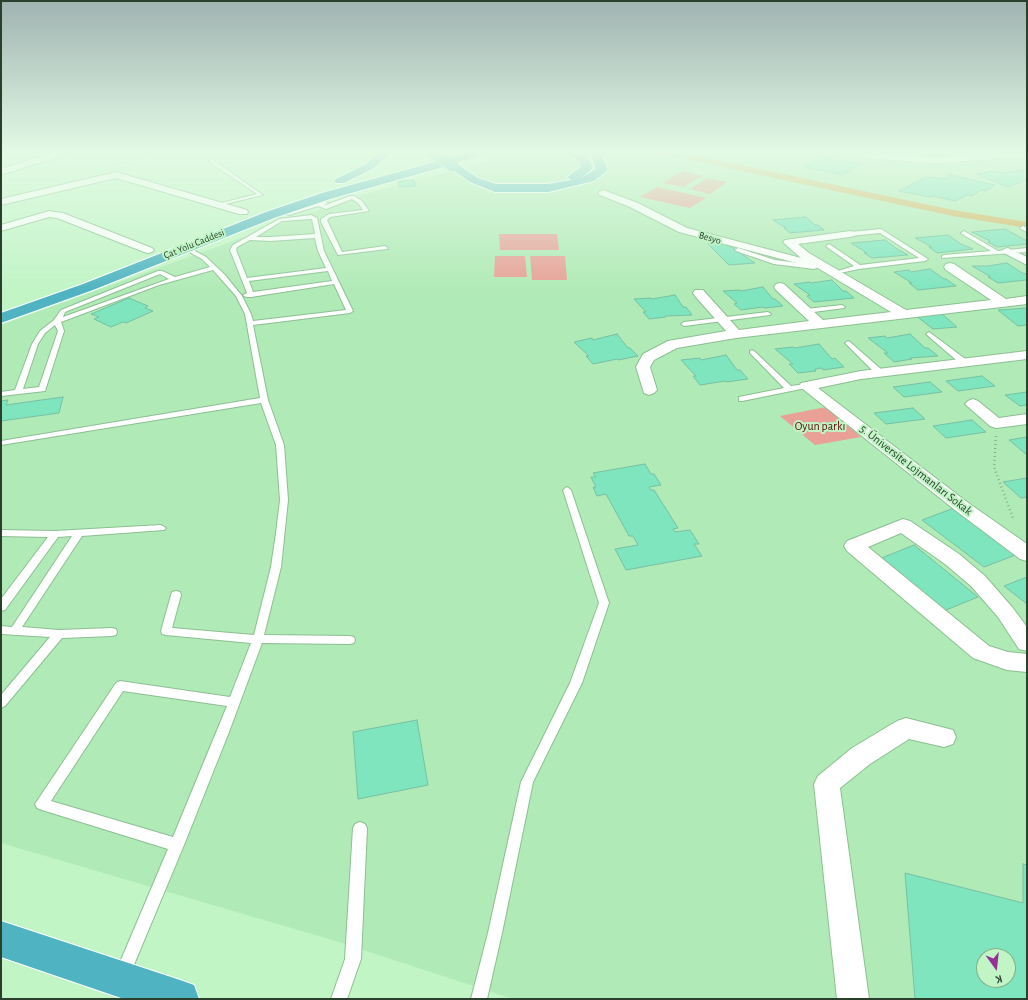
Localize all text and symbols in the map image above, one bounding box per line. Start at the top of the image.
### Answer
street label: Çat Yolu Caddesi [162,226,226,262]
street label: Besyo [697,229,723,247]
park label: Oyun parkı [795,419,845,433]
street label: 5. Üniversite Lojmanları Sokak [857,422,975,518]
north arrow [976,948,1016,988]
text: K [994,973,1004,985]

